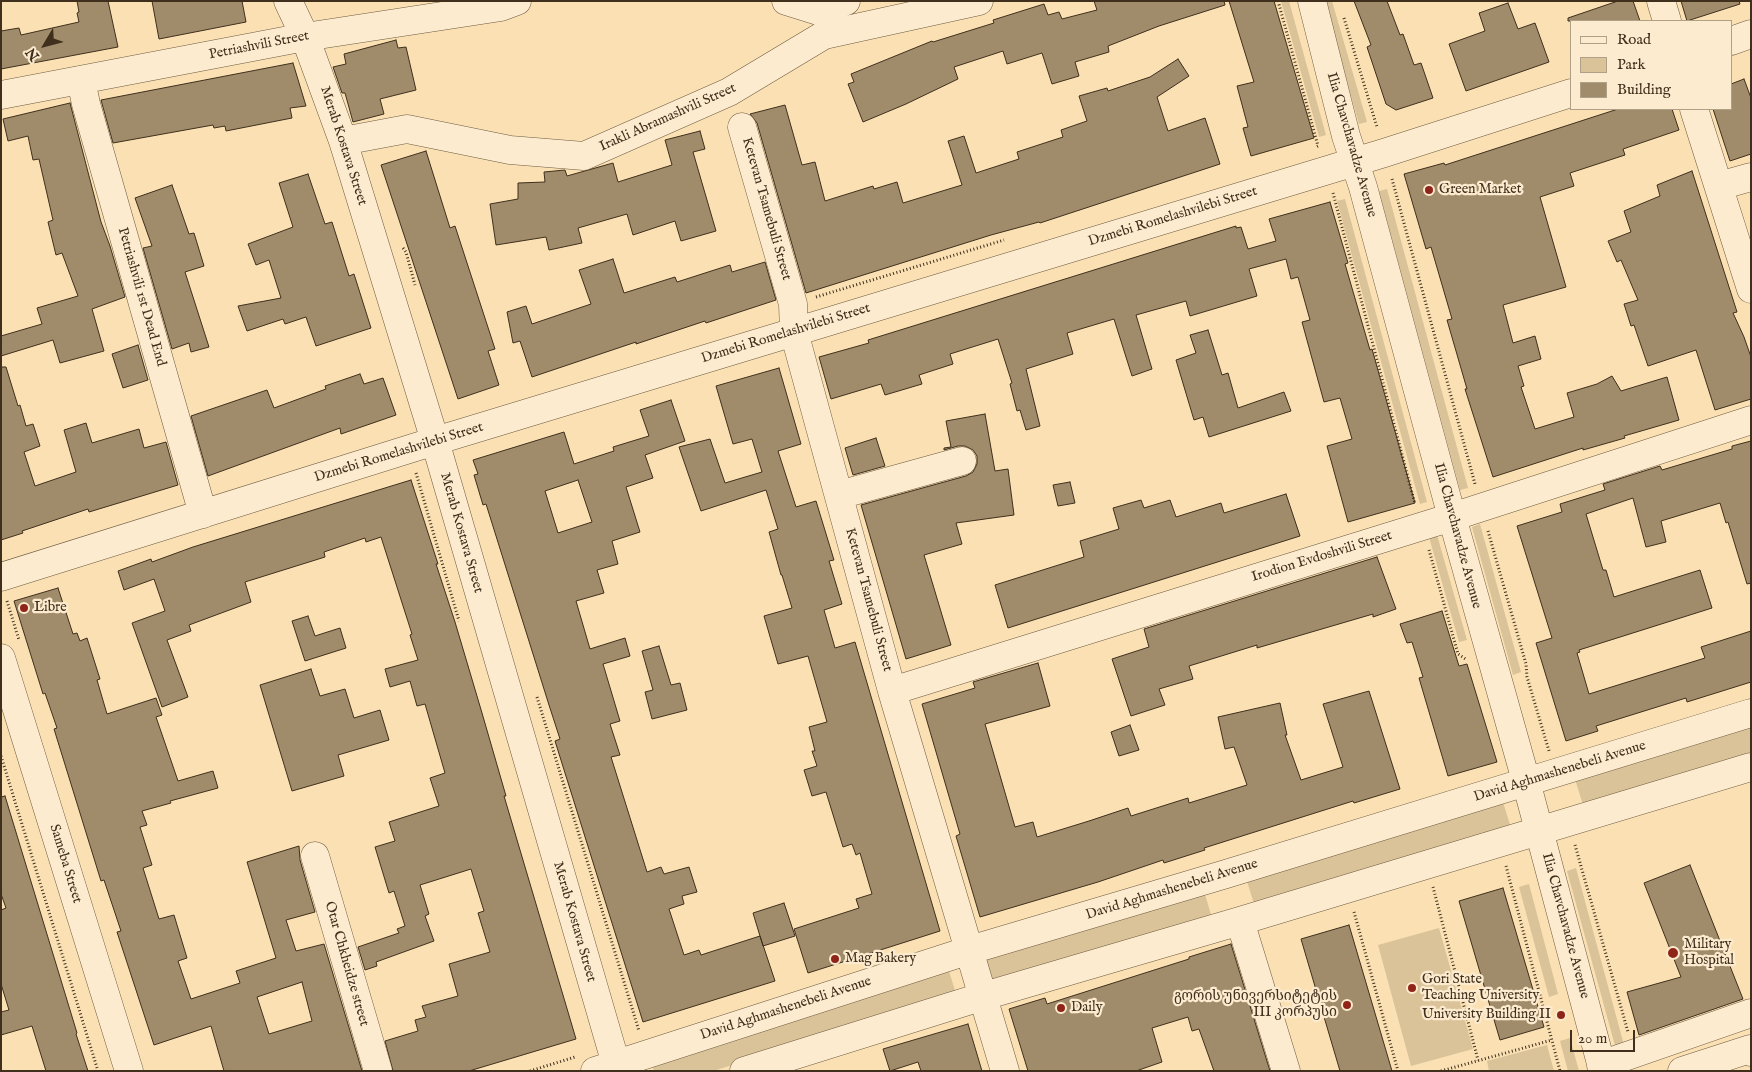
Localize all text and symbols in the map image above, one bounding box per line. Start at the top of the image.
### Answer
north arrow [20,20,70,70]
legend [1570,20,1732,110]
street label: Petriashvili Street [208,28,310,64]
text: Road [1617,30,1651,49]
text: N [22,44,44,64]
text: Park [1617,55,1646,74]
street label: Ilia Chavchavadze Avenue [1322,71,1380,219]
street label: Irakli Abramashvili Street [597,80,739,156]
text: Building [1617,80,1671,99]
street label: Merab Kostava Street [316,84,370,208]
street label: Ketevan Tsamebuli Street [738,136,794,282]
place label: Green Market [1439,182,1522,198]
street label: Dzmebi Romelashvilebi Street [1087,183,1259,251]
marker: Green Market [1423,184,1435,196]
street label: Petriashvili 1st Dead End [113,226,169,368]
street label: Dzmebi Romelashvilebi Street [700,300,872,368]
street label: Dzmebi Romelashvilebi Street [313,419,485,487]
street label: Ilia Chavchavadze Avenue [1429,461,1485,611]
street label: Merab Kostava Street [436,471,486,595]
street label: Ketevan Tsamebuli Street [841,526,895,674]
street label: Irodion Evdoshvili Street [1250,528,1394,586]
place label: Libre [34,600,67,616]
marker: Libre [18,602,30,614]
street label: David Aghmashenebeli Avenue [1472,738,1648,806]
street label: Sameba Street [45,822,85,906]
street label: Ilia Chavchavadze Avenue [1537,851,1593,1001]
street label: David Aghmashenebeli Avenue [1084,856,1260,924]
street label: Merab Kostava Street [549,860,599,984]
street label: Otar Chkheidze street [320,900,372,1028]
place label: Military Hospital [1684,937,1734,970]
marker: Military Hospital [1666,946,1680,960]
place label: Mag Bakery [845,951,916,967]
marker: Mag Bakery [829,953,841,965]
place label: Gori State Teaching University [1422,972,1539,1004]
street label: David Aghmashenebeli Avenue [698,973,874,1045]
marker: Gori State Teaching University [1406,982,1418,994]
place label: გორის უნივერსიტეტის III კორპუსი [1174,989,1337,1022]
marker: გორის უნივერსიტეტის III კორპუსი [1341,999,1353,1011]
place label: Daily [1071,1000,1103,1016]
marker: Daily [1055,1002,1067,1014]
place label: University Building II [1422,1007,1551,1023]
marker: University Building II [1555,1009,1567,1021]
scale bar [1572,1020,1637,1052]
text: 20 m [1578,1029,1607,1048]

